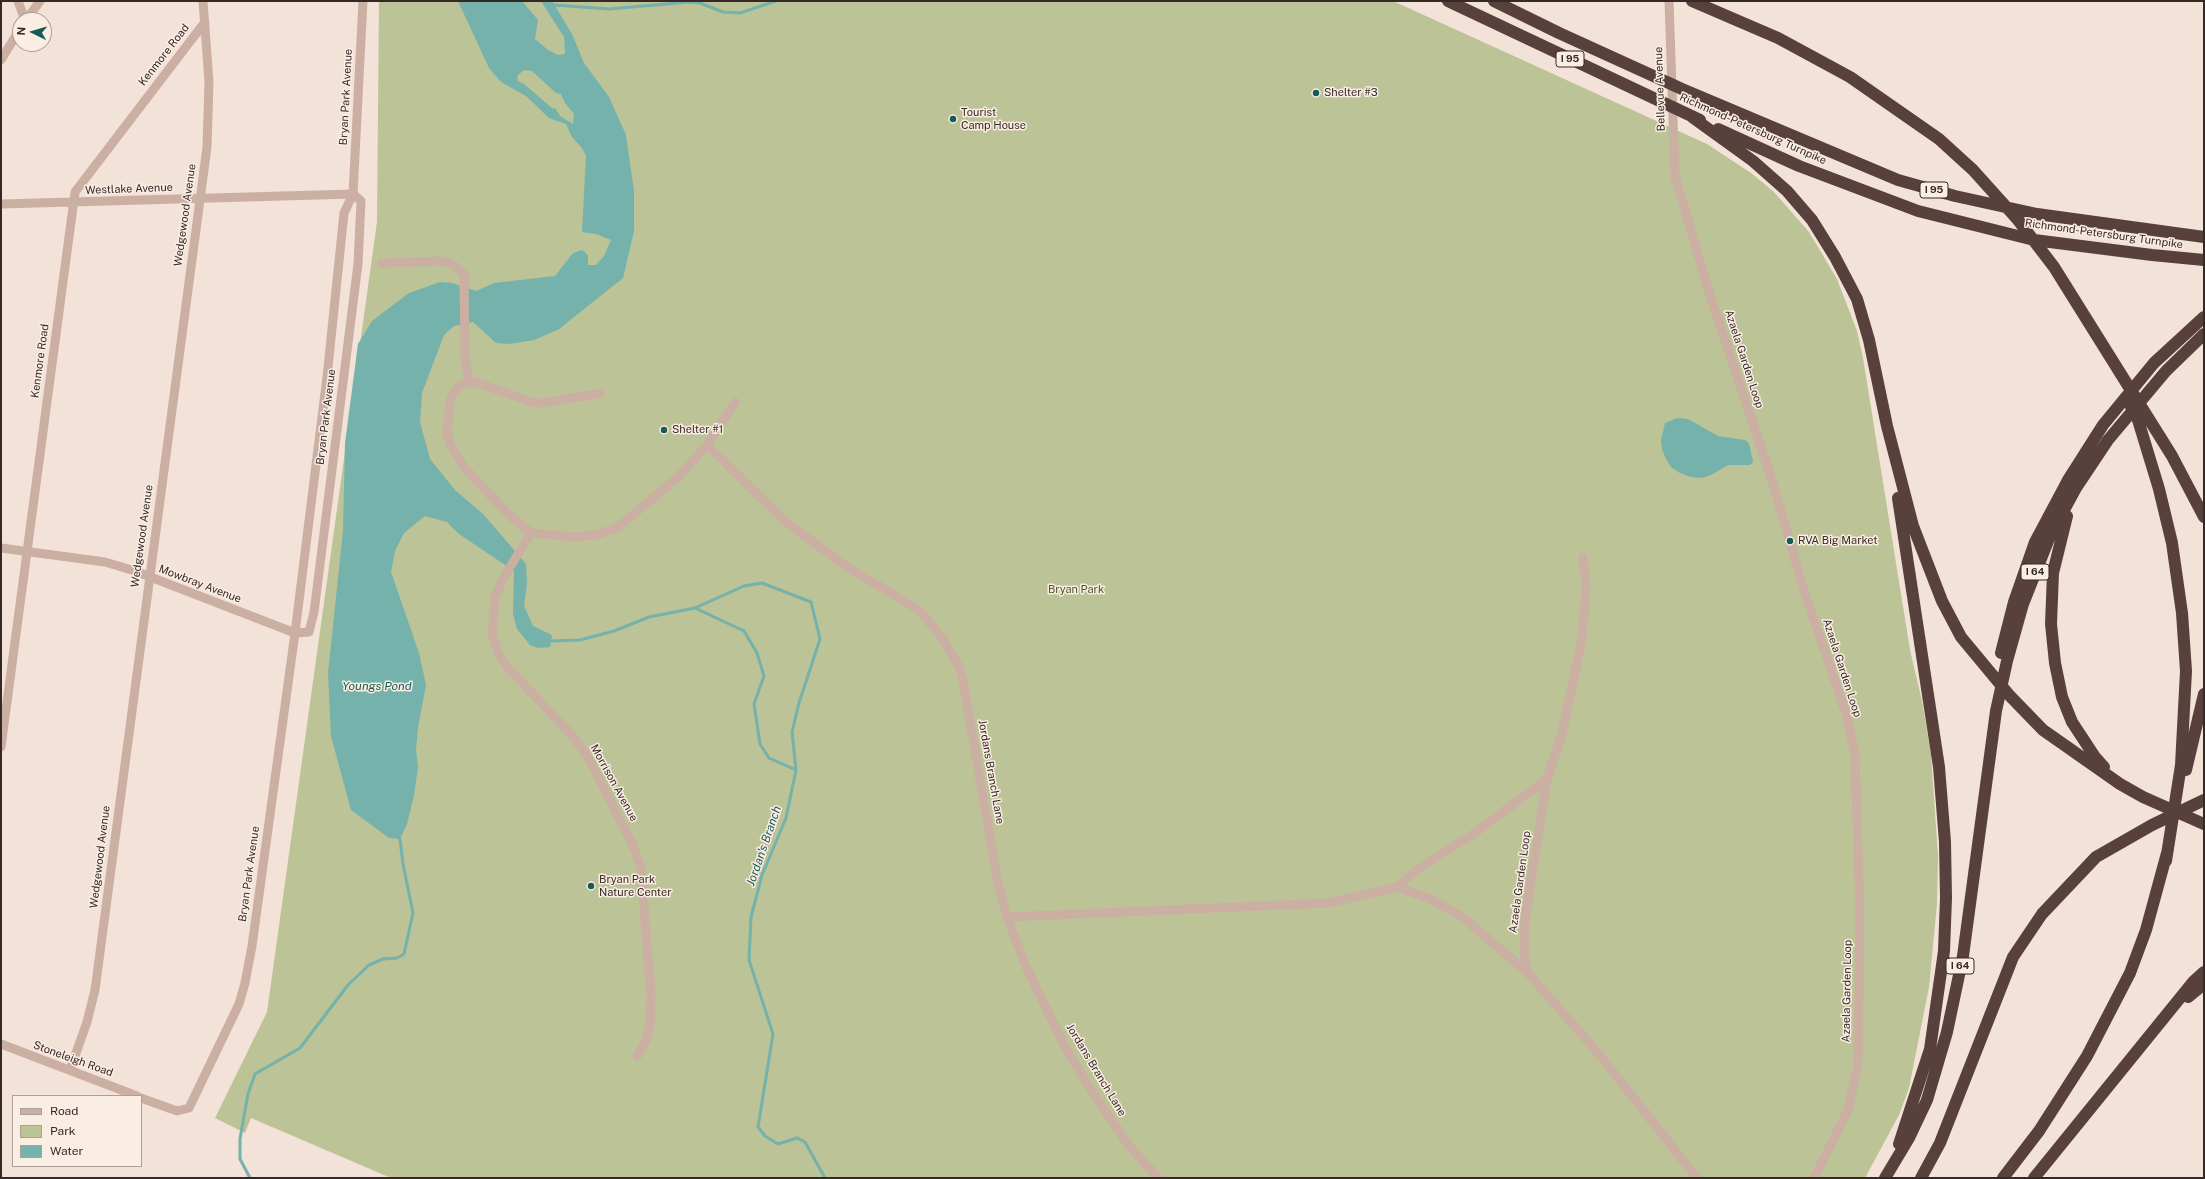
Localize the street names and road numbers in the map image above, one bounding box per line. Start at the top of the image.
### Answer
street label: Kenmore Road [136,22,192,88]
street label: Bellevue Avenue [1652,46,1668,132]
street label: Bryan Park Avenue [337,48,355,146]
road number: I 95 [1556,51,1584,67]
street label: Richmond-Petersburg Turnpike [1678,91,1828,167]
street label: Wedgewood Avenue [171,163,199,267]
street label: Westlake Avenue [85,181,173,197]
road number: I 95 [1920,182,1948,198]
street label: Richmond-Petersburg Turnpike [2024,216,2184,252]
street label: Azaela Garden Loop [1722,308,1766,410]
street label: Kenmore Road [28,323,52,399]
street label: Bryan Park Avenue [314,368,338,466]
street label: Wedgewood Avenue [128,484,156,588]
street label: Mowbray Avenue [157,562,243,606]
road number: I 64 [2021,564,2049,580]
street label: Azaela Garden Loop [1820,617,1864,719]
street label: Jordans Branch Lane [975,719,1007,825]
street label: Morrison Avenue [587,742,641,824]
street label: Wedgewood Avenue [87,805,113,909]
street label: Bryan Park Avenue [236,825,262,923]
street label: Azaela Garden Loop [1506,830,1534,934]
street label: Azaela Garden Loop [1840,939,1854,1043]
road number: I 64 [1946,958,1974,974]
street label: Jordans Branch Lane [1063,1021,1129,1119]
street label: Stoneleigh Road [31,1038,115,1080]

